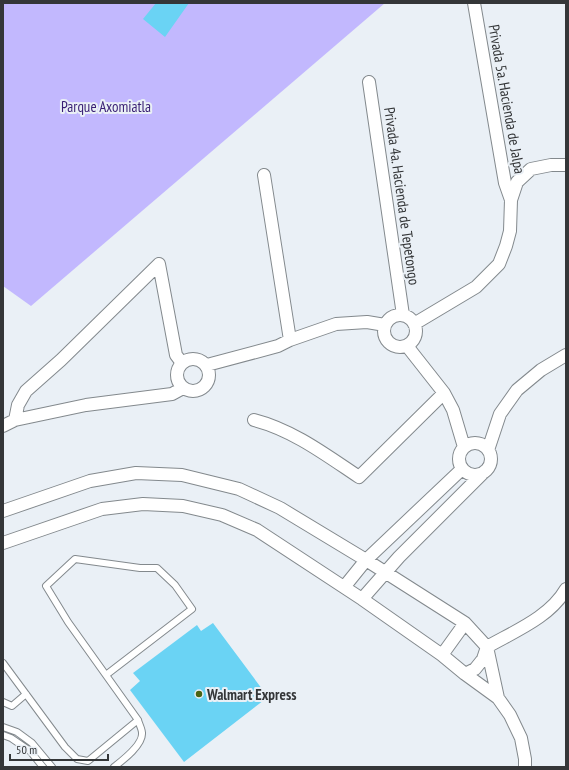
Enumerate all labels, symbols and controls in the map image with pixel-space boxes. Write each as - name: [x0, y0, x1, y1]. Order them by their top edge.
- street label: Privada 5a. Hacienda de Jalpa: [484, 23, 530, 175]
- park label: Parque Axomiatla: [61, 97, 151, 116]
- street label: Privada 4a. Hacienda de Tepetongo: [380, 106, 424, 286]
- place label: Walmart Express: [206, 685, 296, 704]
- marker: Walmart Express: [194, 689, 204, 699]
- scale bar: [10, 736, 108, 762]
- text: 50 m: [16, 742, 37, 757]

